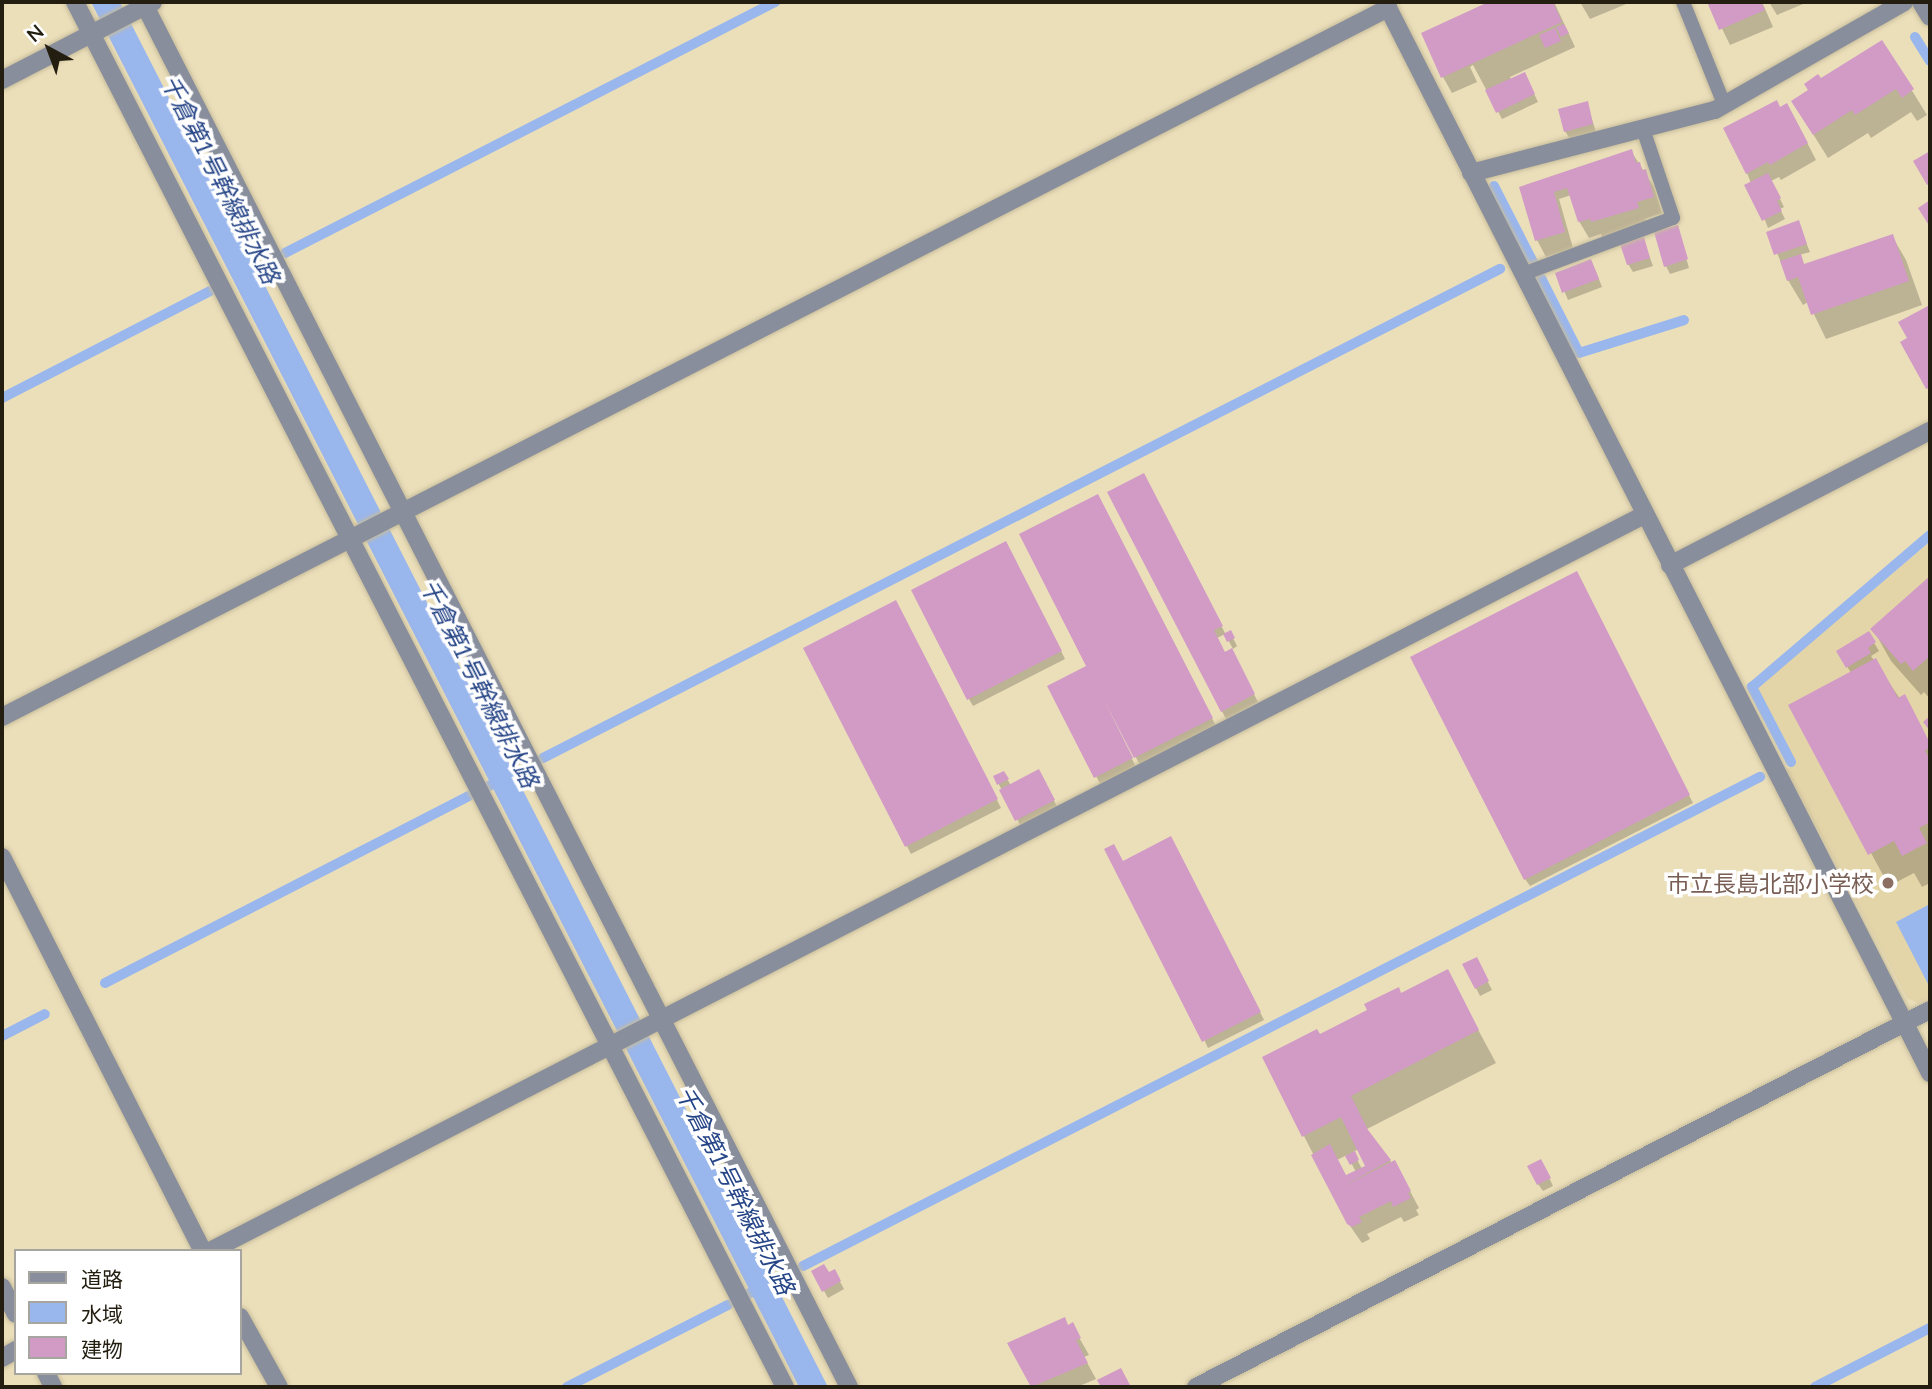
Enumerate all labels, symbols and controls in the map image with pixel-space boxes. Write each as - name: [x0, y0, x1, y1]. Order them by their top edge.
- north arrow: [14, 14, 84, 84]
- text: N: [22, 19, 48, 46]
- water label: 千倉第1号幹線排水路: [156, 70, 286, 288]
- water label: 千倉第1号幹線排水路: [415, 574, 545, 792]
- place label: 市立長島北部小学校: [1667, 869, 1874, 897]
- marker: 市立長島北部小学校: [1880, 875, 1896, 891]
- water label: 千倉第1号幹線排水路: [671, 1081, 801, 1299]
- legend: [14, 1249, 242, 1375]
- text: 道路: [81, 1266, 123, 1291]
- text: 水域: [81, 1301, 123, 1326]
- text: 建物: [81, 1336, 123, 1361]

